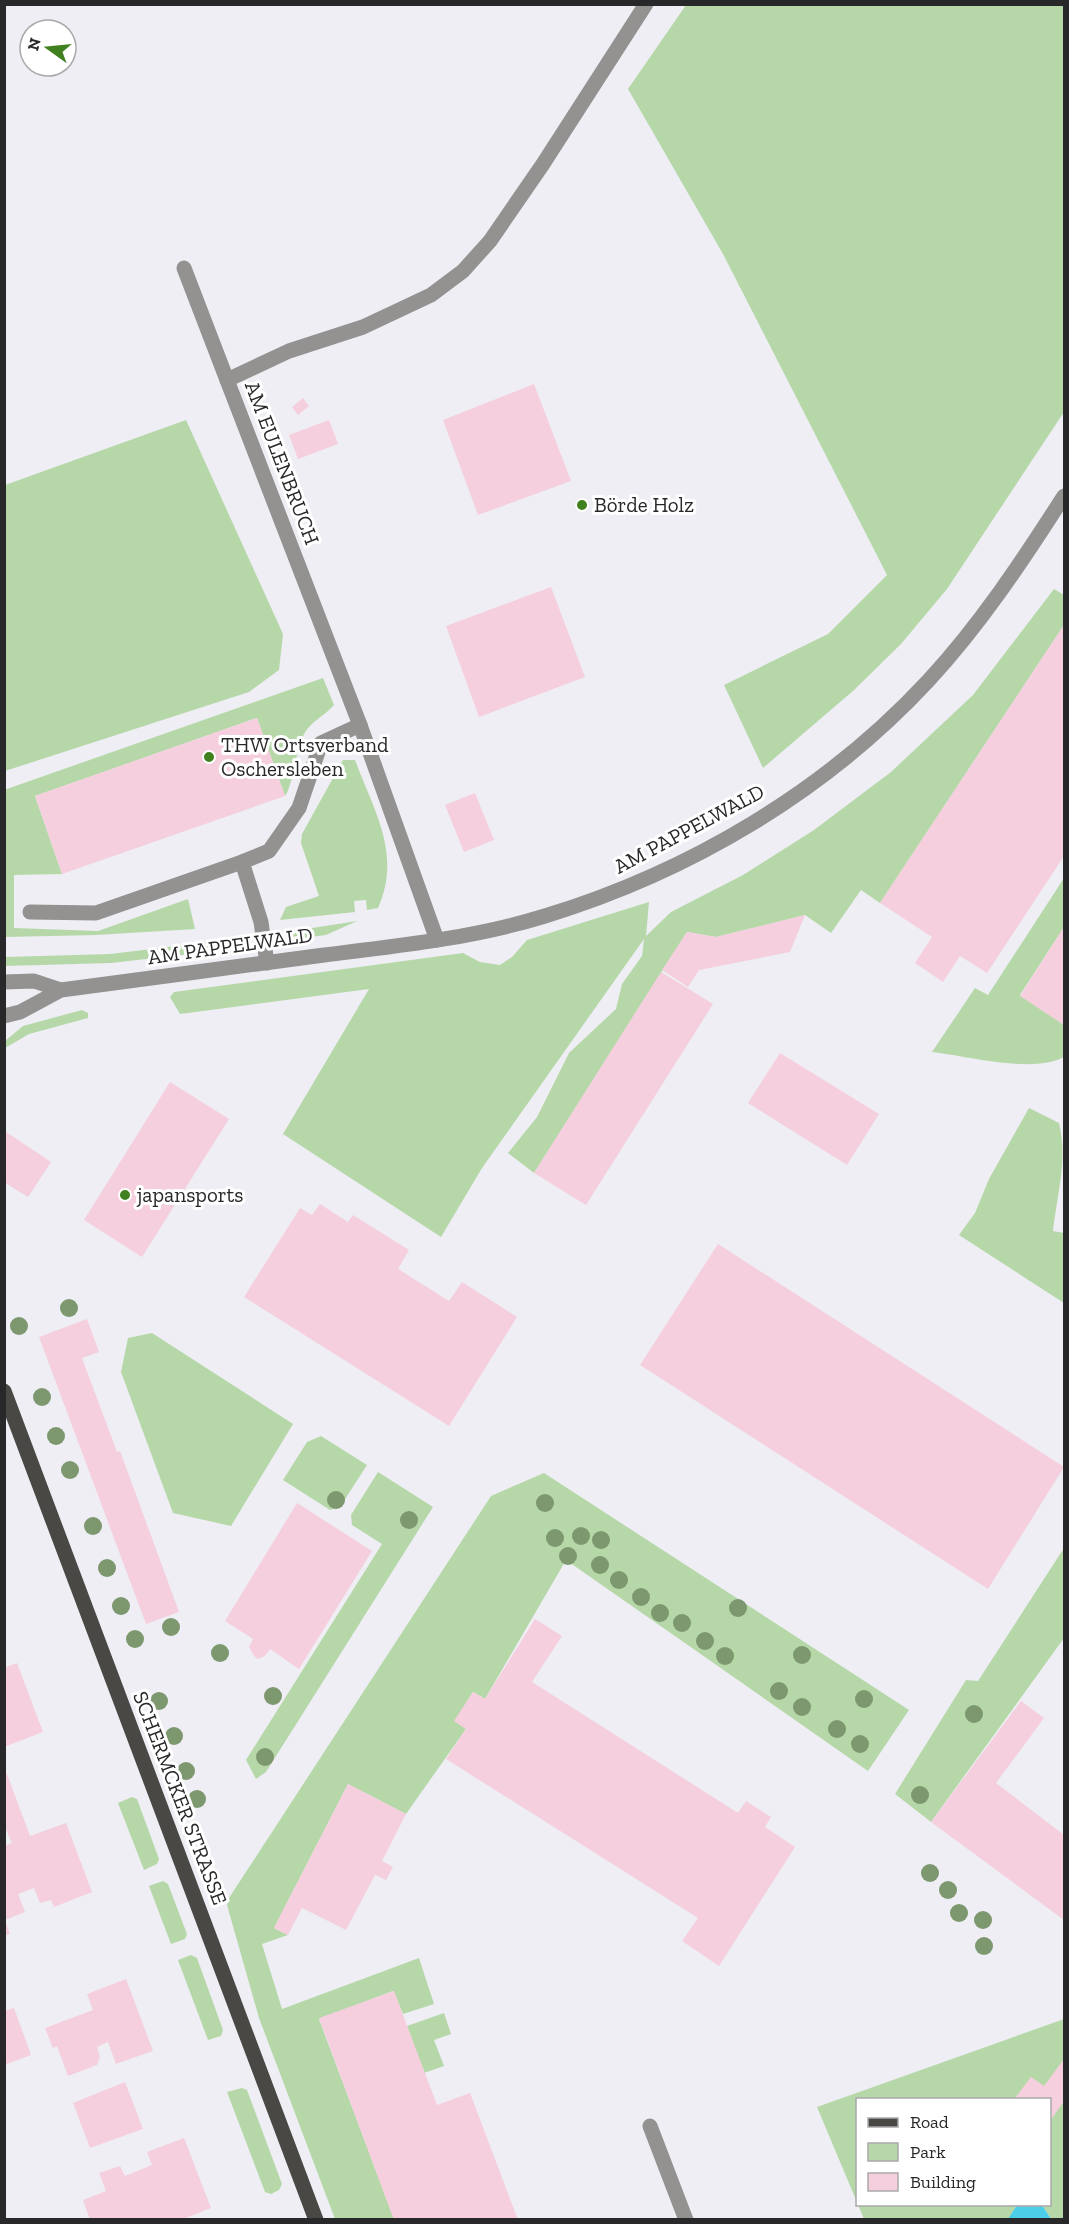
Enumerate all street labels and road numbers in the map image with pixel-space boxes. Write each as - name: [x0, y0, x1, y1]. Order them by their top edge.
- street label: AM EULENBRUCH: [240, 377, 325, 548]
- street label: AM PAPPELWALD: [609, 778, 768, 879]
- street label: AM PAPPELWALD: [146, 922, 314, 969]
- street label: SCHERMCKER STRASSE: [128, 1687, 233, 1908]

